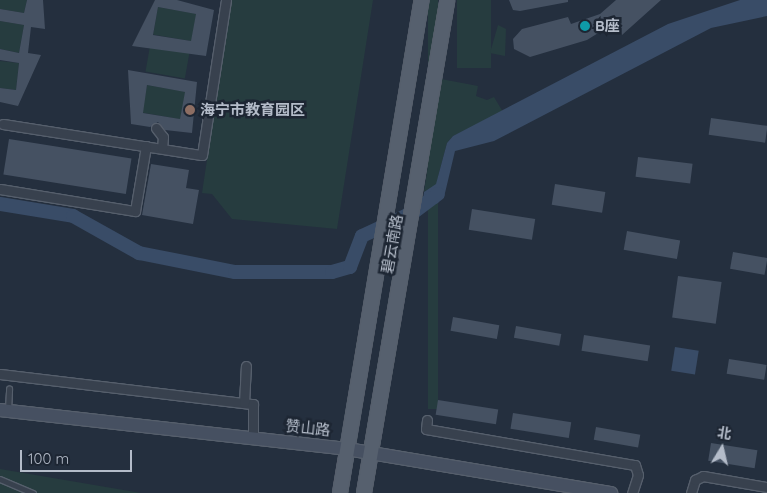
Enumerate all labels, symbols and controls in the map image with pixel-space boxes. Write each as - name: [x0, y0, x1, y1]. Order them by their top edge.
- place label: B座: [595, 17, 620, 35]
- marker: B座: [579, 20, 591, 32]
- place label: 海宁市教育园区: [200, 101, 305, 119]
- marker: 海宁市教育园区: [184, 104, 196, 116]
- street label: 碧云南路: [378, 213, 406, 275]
- street label: 赞山路: [285, 417, 331, 439]
- north arrow: [697, 423, 747, 473]
- text: 北: [716, 423, 733, 443]
- scale bar: [22, 440, 135, 472]
- text: 100 m: [28, 449, 69, 468]

